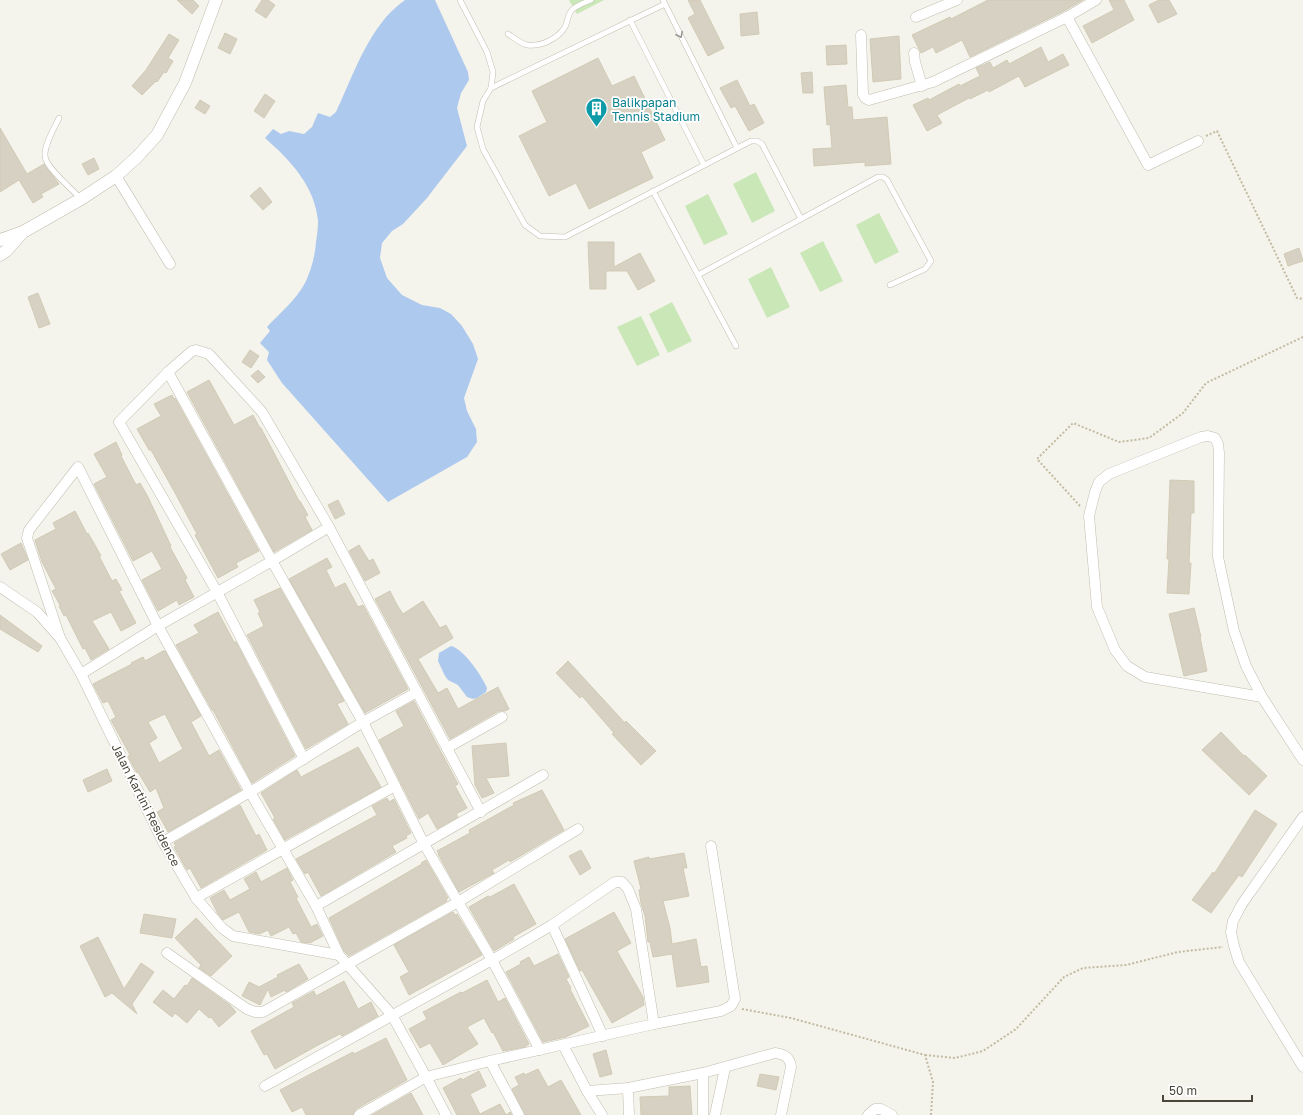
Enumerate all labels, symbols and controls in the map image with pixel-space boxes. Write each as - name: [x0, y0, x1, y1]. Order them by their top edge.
- one-way arrow: [675, 31, 683, 38]
- place label: Balikpapan Tennis Stadium: [612, 95, 700, 124]
- building icon: Balikpapan Tennis Stadium: [584, 96, 610, 129]
- street label: Jalan Kartini Residence: [109, 741, 184, 869]
- scale bar: [1163, 1077, 1252, 1103]
- text: 50 m: [1169, 1083, 1197, 1098]

